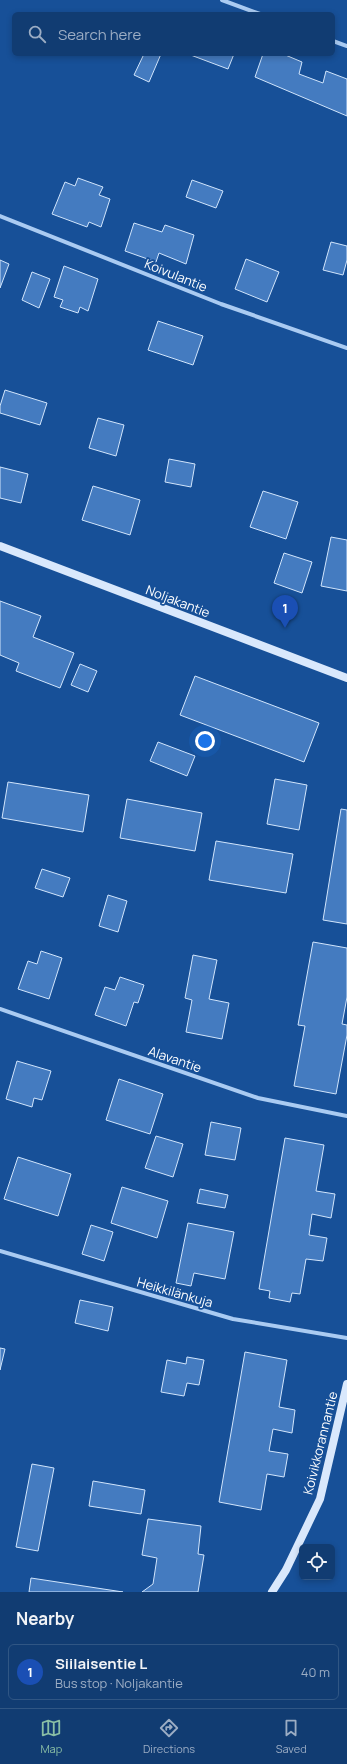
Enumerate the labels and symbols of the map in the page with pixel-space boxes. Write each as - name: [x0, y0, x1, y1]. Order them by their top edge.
- street label: Koivulantie: [142, 254, 210, 296]
- street label: Noljakantie: [143, 581, 213, 622]
- pin: 1: [272, 595, 298, 628]
- your location: [195, 731, 215, 751]
- street label: Alavantie: [146, 1041, 204, 1077]
- street label: Heikkilänkuja: [135, 1273, 215, 1311]
- street label: Koivikkorannantie: [298, 1389, 342, 1497]

